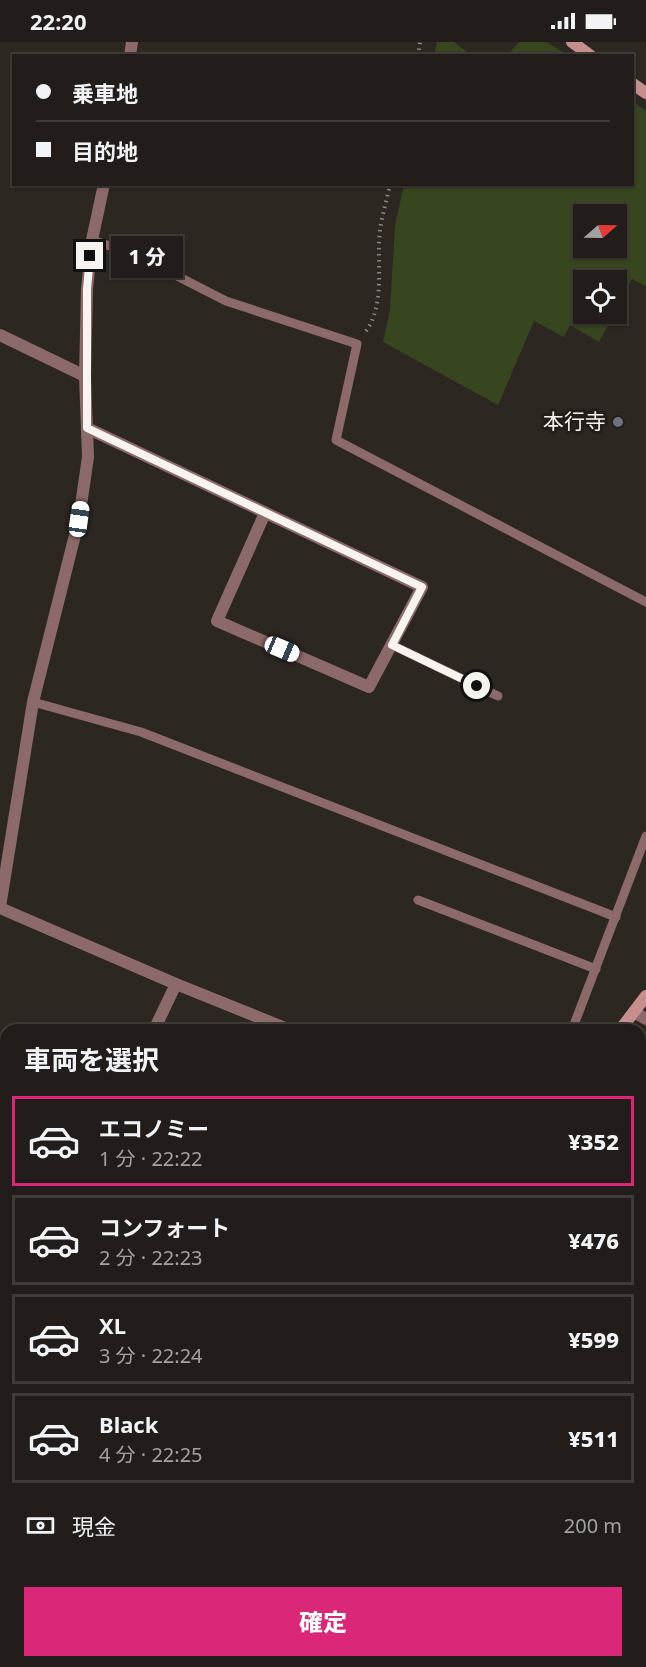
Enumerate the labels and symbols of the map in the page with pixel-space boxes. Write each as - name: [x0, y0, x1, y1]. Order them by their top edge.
- north arrow: [573, 204, 627, 258]
- callout: 1 分: [111, 235, 183, 277]
- route end: [76, 242, 103, 269]
- place label: 本行寺: [543, 407, 606, 435]
- marker: 本行寺: [611, 415, 625, 429]
- car: [68, 500, 90, 538]
- car: [262, 634, 302, 664]
- route start: [463, 672, 490, 699]

